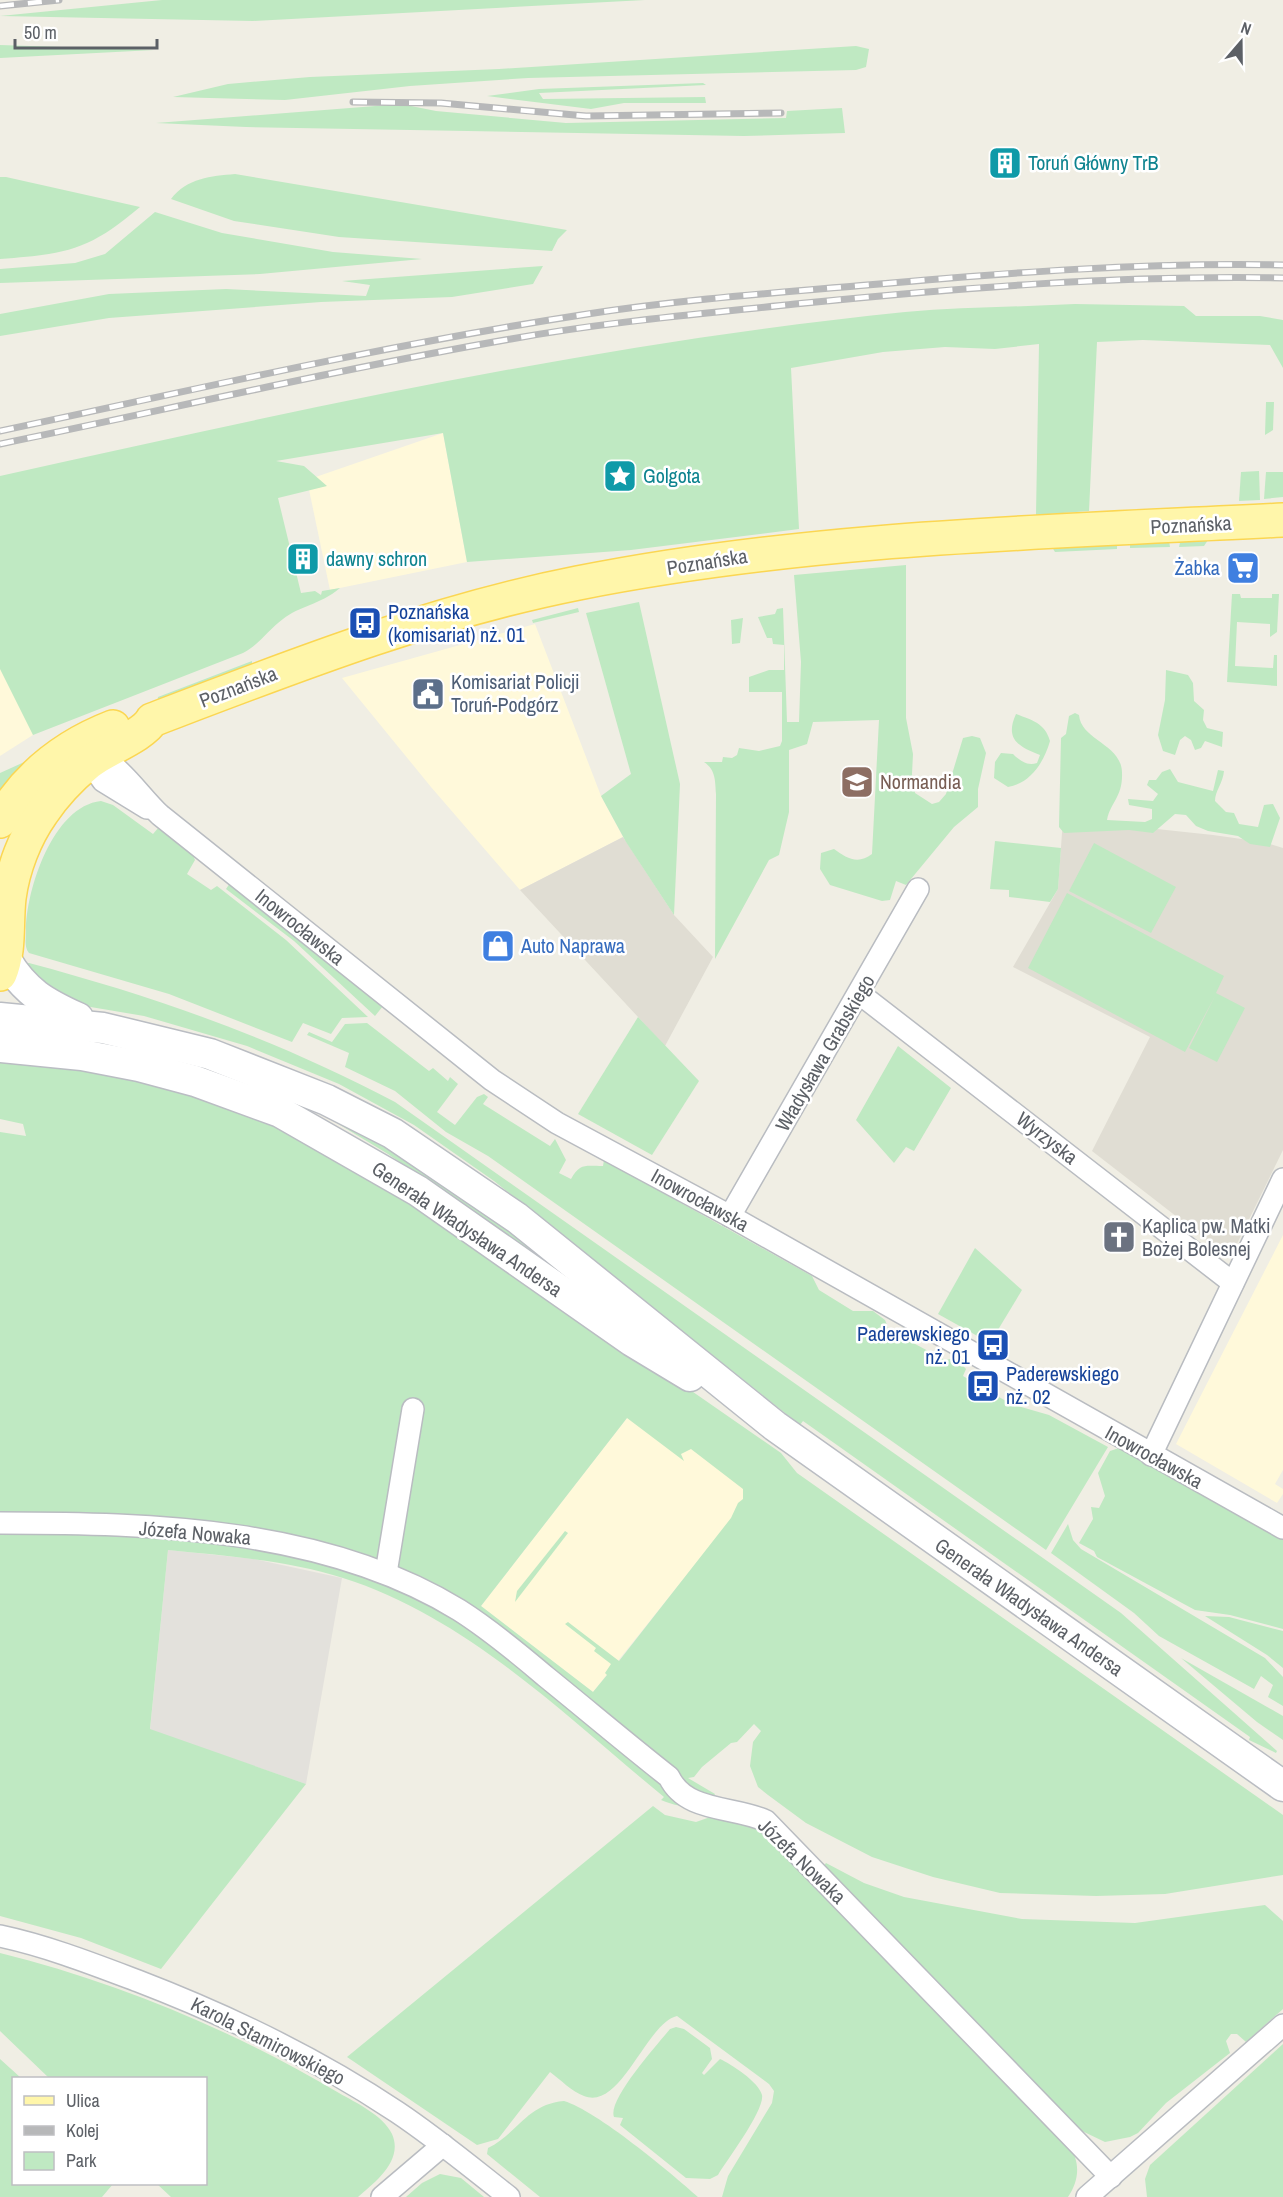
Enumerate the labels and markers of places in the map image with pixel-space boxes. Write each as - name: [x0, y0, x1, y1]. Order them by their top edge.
- building icon: Toruń Główny TrB: [987, 145, 1023, 181]
- place label: Toruń Główny TrB: [1028, 149, 1158, 176]
- place icon: Golgota: [602, 458, 638, 494]
- place label: Golgota: [643, 462, 700, 489]
- building icon: dawny schron: [285, 541, 321, 577]
- place label: dawny schron: [326, 545, 427, 572]
- supermarket icon: Żabka: [1225, 550, 1261, 586]
- place label: Żabka: [1174, 554, 1220, 581]
- place label: Poznańska (komisariat) nż. 01: [388, 598, 525, 648]
- bus stop icon: Poznańska (komisariat) nż. 01: [347, 605, 383, 641]
- place label: Komisariat Policji Toruń-Podgórz: [451, 668, 580, 718]
- public building icon: Komisariat Policji Toruń-Podgórz: [410, 676, 446, 712]
- school or university icon: Normandia: [839, 764, 875, 800]
- place label: Normandia: [880, 768, 961, 795]
- shop icon: Auto Naprawa: [480, 928, 516, 964]
- place label: Auto Naprawa: [520, 932, 625, 959]
- place label: Kaplica pw. Matki Bożej Bolesnej: [1142, 1212, 1271, 1262]
- church icon: Kaplica pw. Matki Bożej Bolesnej: [1101, 1219, 1137, 1255]
- place label: Paderewskiego nż. 01: [857, 1320, 970, 1370]
- bus stop icon: Paderewskiego nż. 01: [975, 1327, 1011, 1363]
- place label: Paderewskiego nż. 02: [1006, 1360, 1119, 1410]
- bus stop icon: Paderewskiego nż. 02: [965, 1368, 1001, 1404]

